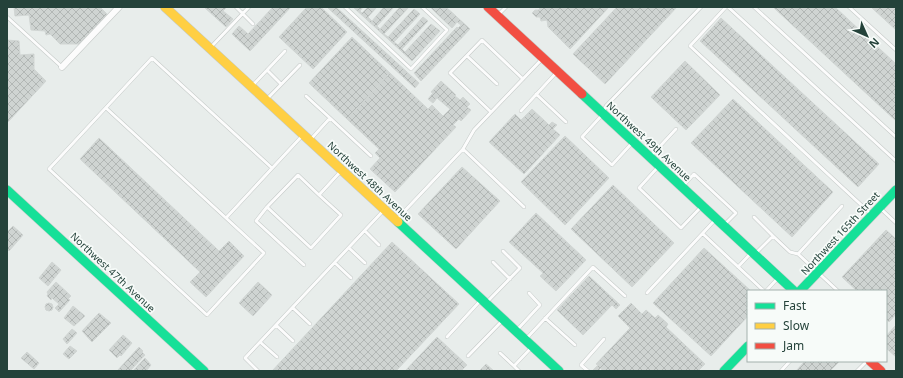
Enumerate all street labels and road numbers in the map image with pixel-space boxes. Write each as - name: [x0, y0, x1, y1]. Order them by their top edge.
- street label: Northwest 49th Avenue: [604, 98, 695, 184]
- street label: Northwest 48th Avenue: [325, 138, 416, 224]
- street label: Northwest 165th Street: [798, 188, 883, 278]
- street label: Northwest 47th Avenue: [68, 229, 159, 315]

